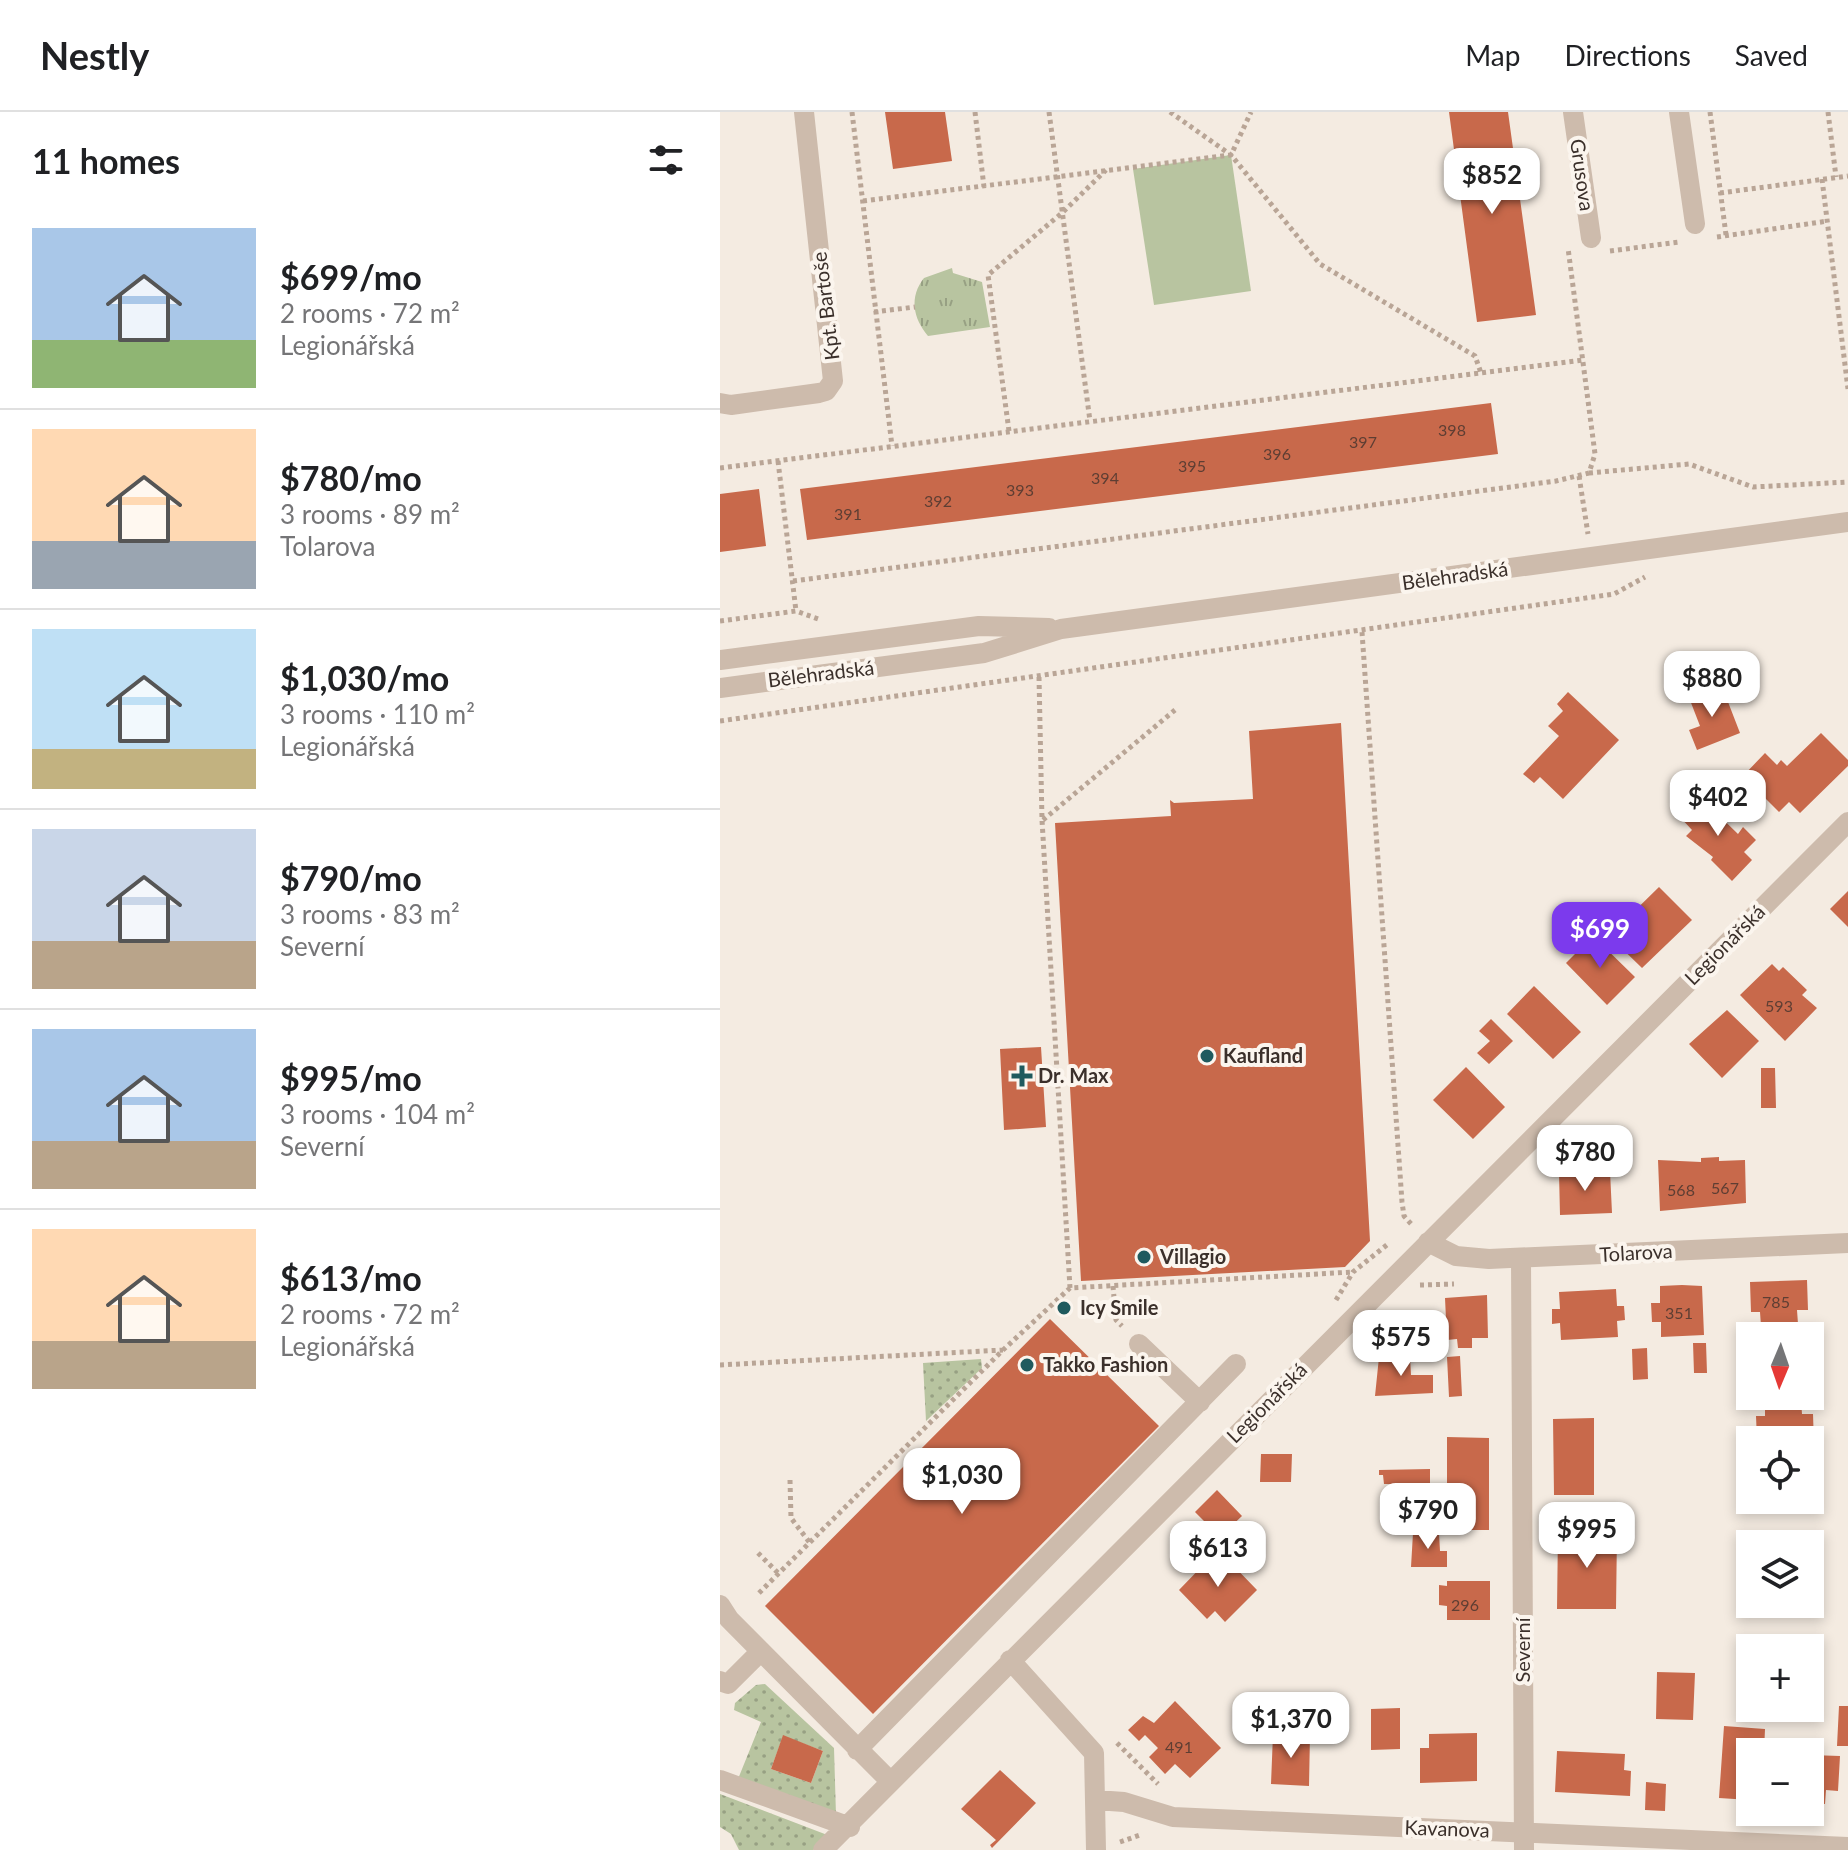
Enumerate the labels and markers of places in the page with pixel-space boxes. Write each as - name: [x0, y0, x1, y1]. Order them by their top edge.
- pin: $852: [1445, 148, 1539, 216]
- pin: $880: [1665, 651, 1759, 719]
- pin: $402: [1671, 770, 1765, 838]
- pin: $699: [1553, 902, 1647, 970]
- place label: Kaufland: [1223, 1043, 1303, 1067]
- marker: Kaufland: [1198, 1047, 1216, 1065]
- place label: Dr. Max: [1038, 1063, 1109, 1087]
- marker: Dr. Max: [1013, 1067, 1031, 1085]
- pin: $780: [1538, 1125, 1632, 1193]
- place label: Villagio: [1159, 1244, 1226, 1268]
- marker: Villagio: [1135, 1248, 1153, 1266]
- place label: Icy Smile: [1080, 1295, 1159, 1319]
- marker: Icy Smile: [1055, 1299, 1073, 1317]
- pin: $575: [1354, 1310, 1448, 1378]
- place label: Takko Fashion: [1043, 1352, 1168, 1376]
- marker: Takko Fashion: [1018, 1356, 1036, 1374]
- pin: $1,030: [897, 1448, 1027, 1516]
- pin: $790: [1381, 1483, 1475, 1551]
- pin: $995: [1540, 1502, 1634, 1570]
- pin: $613: [1171, 1521, 1265, 1589]
- pin: $1,370: [1226, 1692, 1356, 1760]

